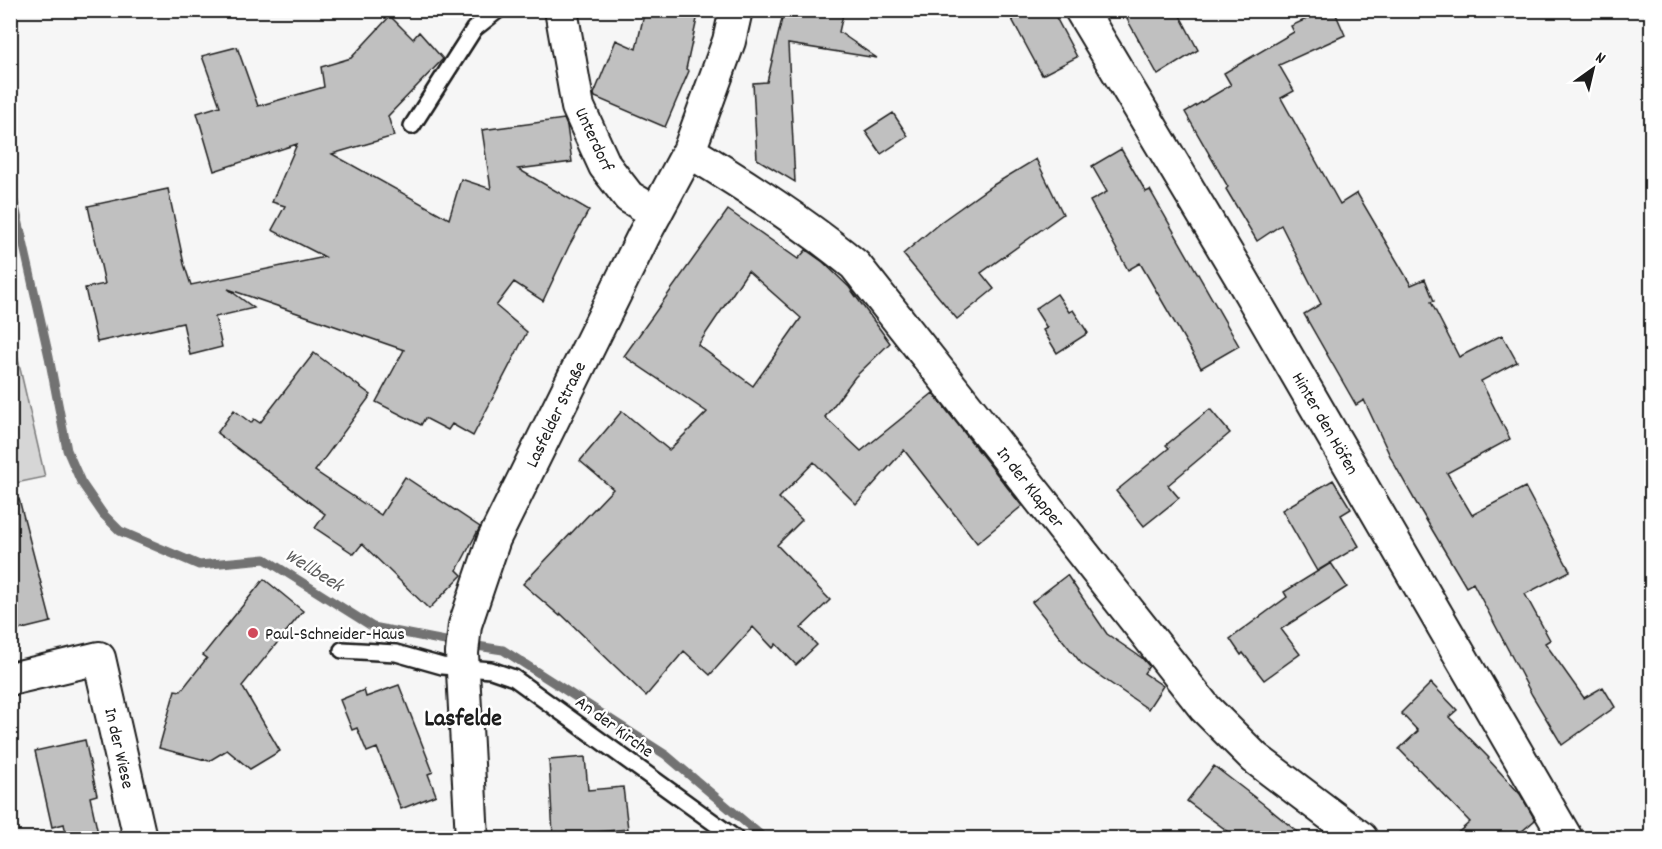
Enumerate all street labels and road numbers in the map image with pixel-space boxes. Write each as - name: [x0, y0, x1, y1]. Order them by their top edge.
- street label: Unterdorf: [567, 104, 619, 177]
- street label: Lasfelder Straße: [521, 358, 594, 472]
- street label: Hinter den Höfen: [1284, 368, 1363, 480]
- street label: In der Klapper: [989, 442, 1069, 535]
- street label: An der Kirche: [569, 691, 658, 765]
- street label: In der Wiese: [96, 706, 139, 792]

